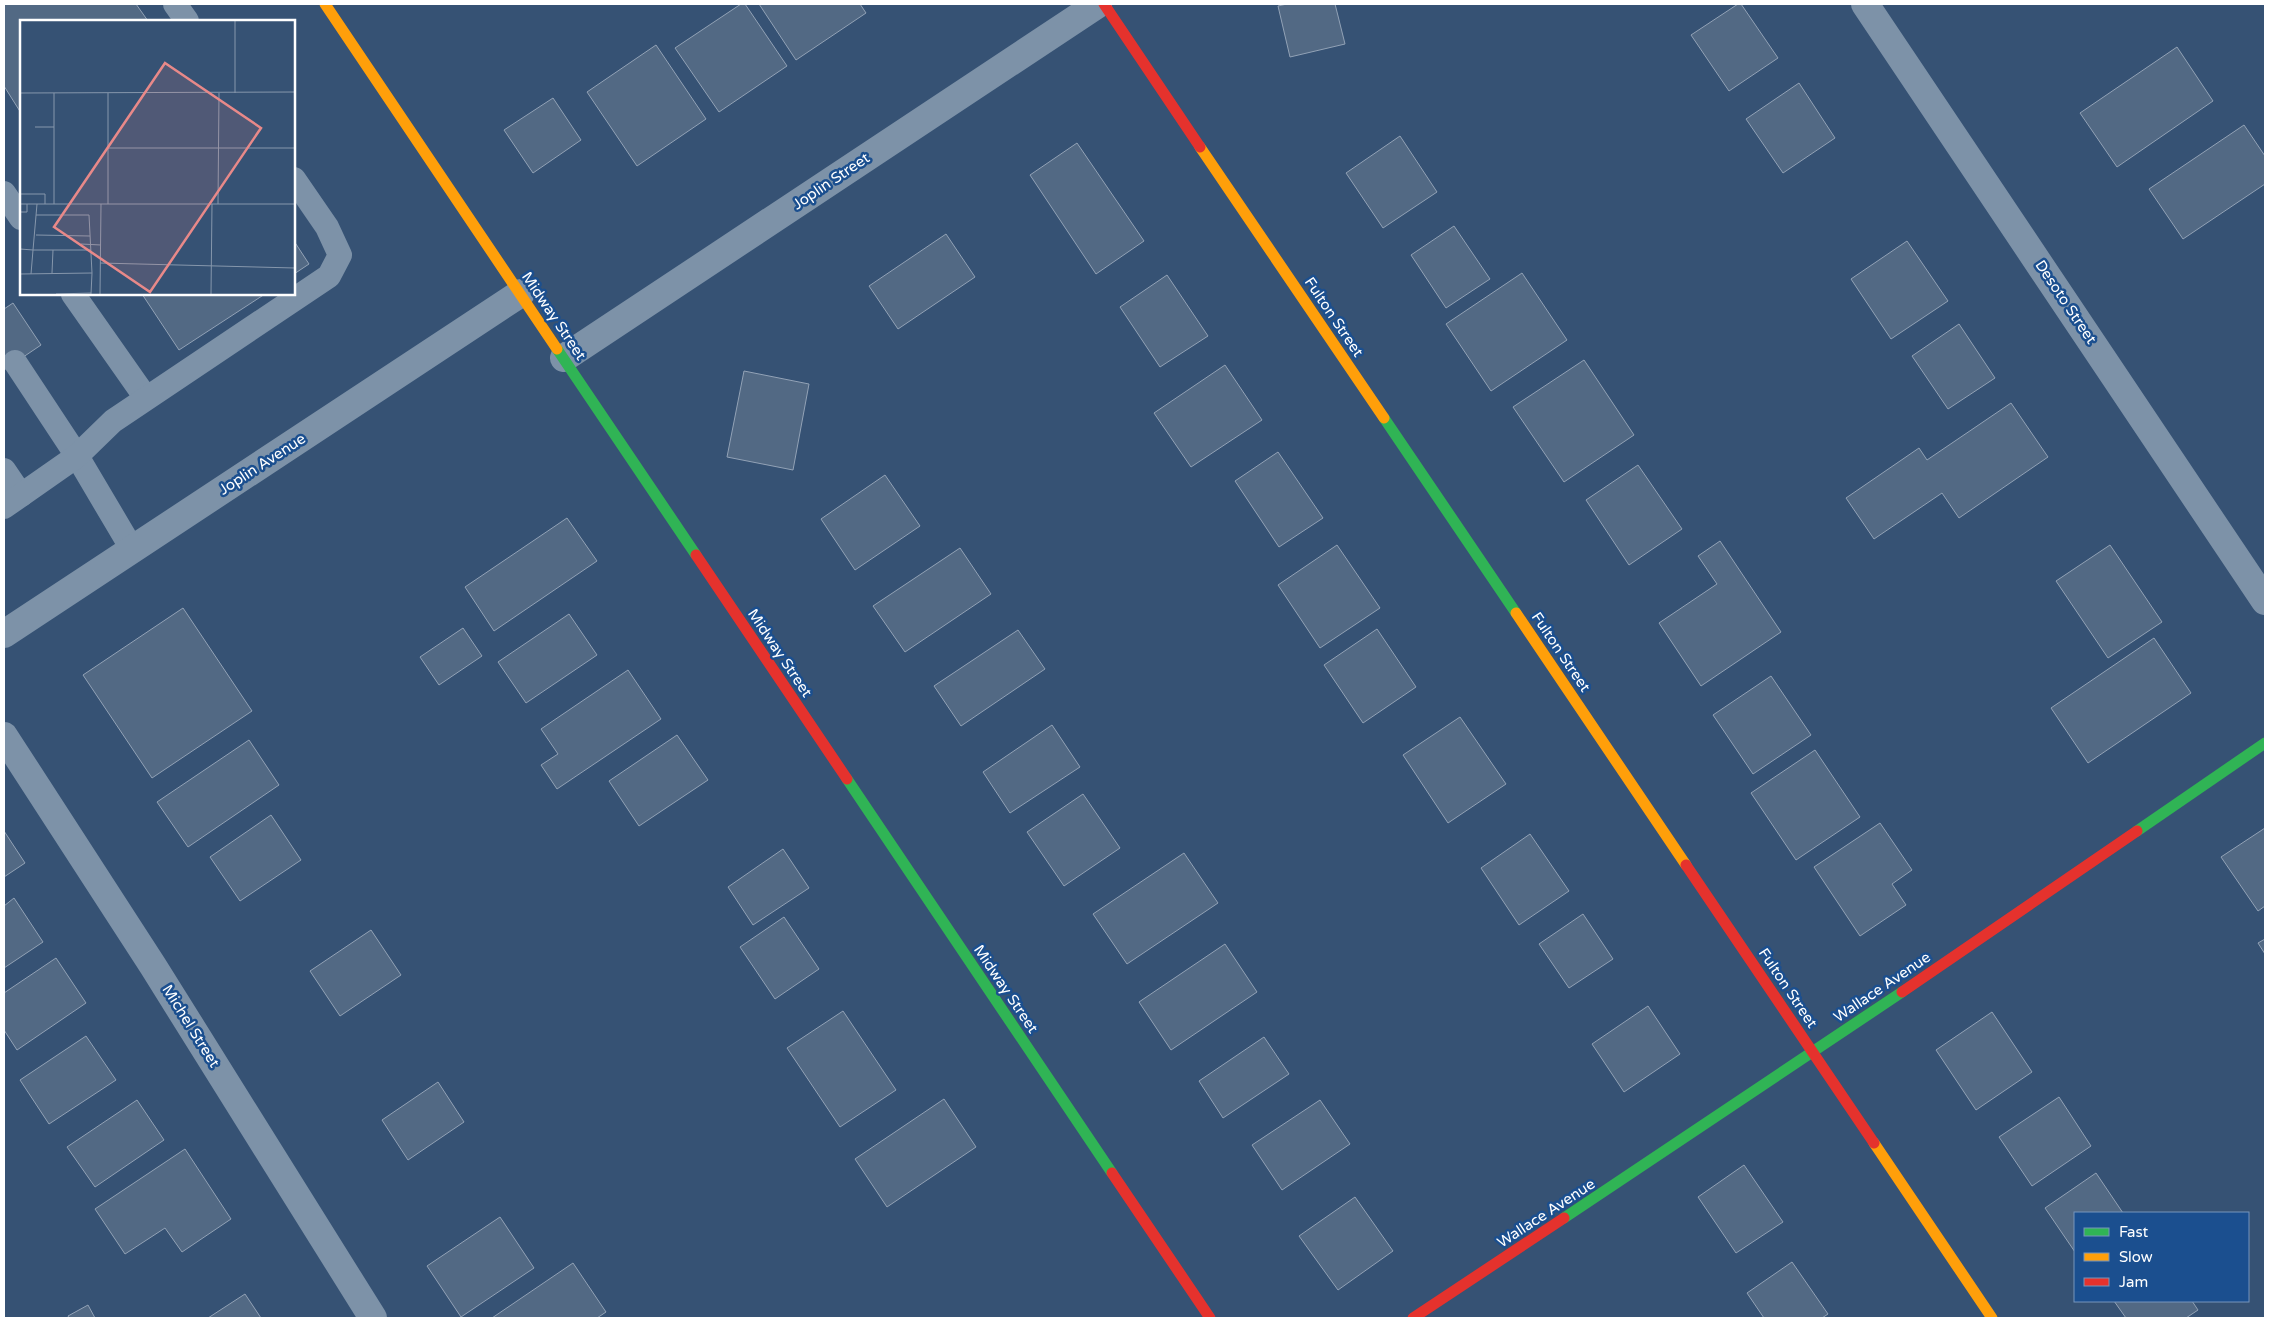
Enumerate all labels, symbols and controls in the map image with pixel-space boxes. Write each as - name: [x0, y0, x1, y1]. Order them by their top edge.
- inset map: [20, 20, 295, 295]
- street label: Joplin Street: [789, 149, 873, 213]
- street label: Desoto Street: [2031, 257, 2101, 348]
- street label: Midway Street: [518, 268, 590, 364]
- street label: Fulton Street: [1301, 274, 1367, 360]
- street label: Joplin Avenue: [215, 429, 309, 499]
- street label: Midway Street: [744, 605, 816, 701]
- street label: Fulton Street: [1528, 609, 1594, 695]
- street label: Midway Street: [970, 941, 1042, 1037]
- street label: Fulton Street: [1755, 945, 1821, 1031]
- street label: Wallace Avenue: [1830, 948, 1934, 1026]
- street label: Michel Street: [158, 981, 224, 1071]
- street label: Wallace Avenue: [1494, 1175, 1598, 1251]
- legend: [2074, 1212, 2249, 1302]
- text: Fast: [2119, 1223, 2149, 1241]
- text: Slow: [2119, 1248, 2153, 1266]
- text: Jam: [2119, 1273, 2148, 1291]

